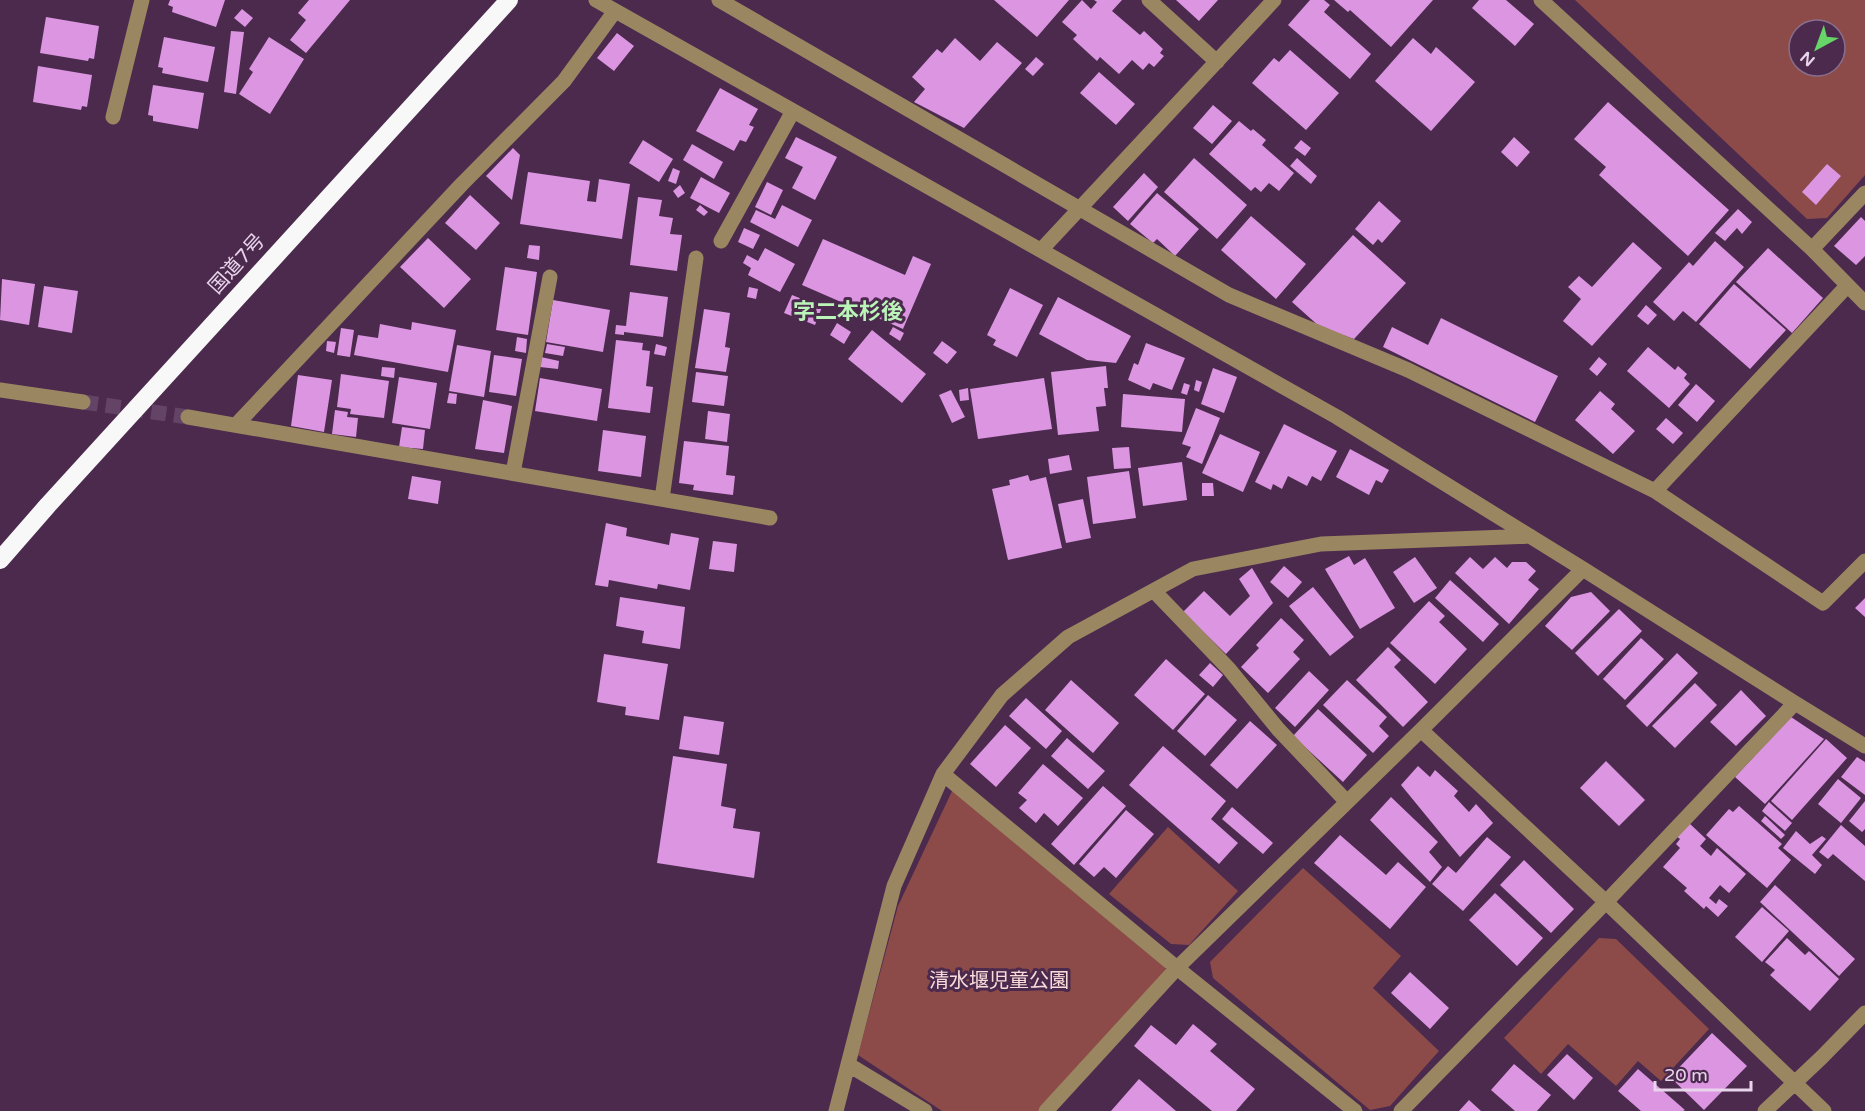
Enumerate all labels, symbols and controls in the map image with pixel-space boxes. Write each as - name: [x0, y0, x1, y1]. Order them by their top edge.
- north arrow: [1787, 18, 1847, 78]
- text: N: [1796, 47, 1819, 70]
- street label: 国道7号: [204, 229, 270, 299]
- district label: 字二本杉後: [793, 299, 903, 325]
- park label: 清水堰児童公園: [929, 969, 1069, 993]
- scale bar: [1655, 1054, 1751, 1092]
- text: 20 m: [1664, 1064, 1708, 1086]

